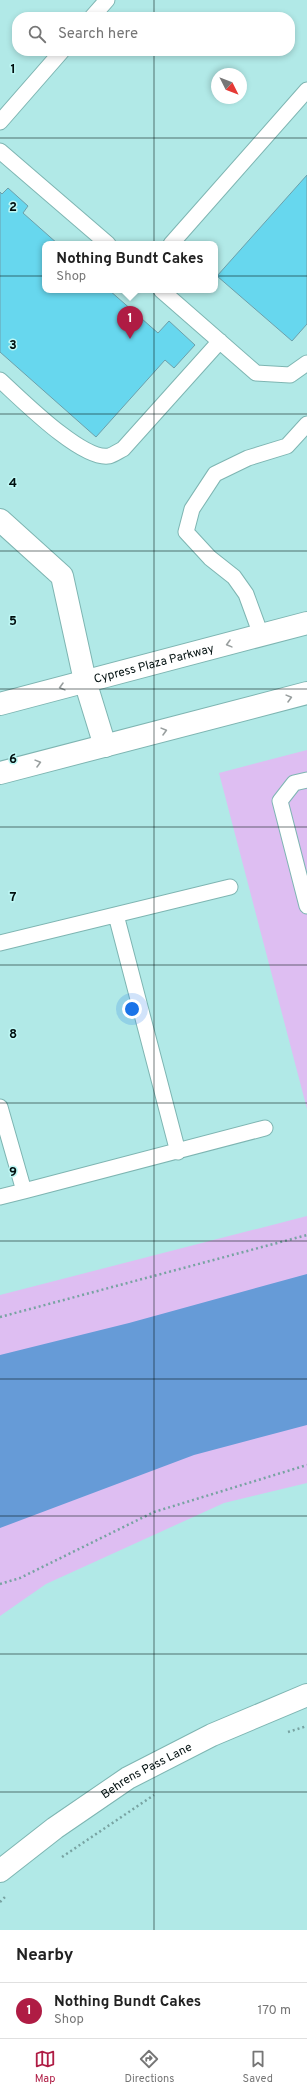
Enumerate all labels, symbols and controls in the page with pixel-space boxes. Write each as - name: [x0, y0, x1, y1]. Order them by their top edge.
- search box: [12, 12, 295, 56]
- icon: search: [26, 23, 48, 45]
- text: Search here: [58, 25, 138, 44]
- text: 1: [10, 62, 16, 78]
- north arrow: [211, 68, 247, 104]
- text: 2: [9, 200, 17, 216]
- popup: [42, 241, 218, 293]
- text: Nothing Bundt Cakes: [56, 250, 204, 269]
- text: Shop: [56, 269, 86, 285]
- pin: 1: [117, 306, 143, 339]
- text: 3: [9, 338, 17, 354]
- text: 4: [9, 476, 17, 492]
- text: 5: [9, 614, 17, 630]
- one-way arrow: [225, 639, 232, 648]
- street label: Cypress Plaza Parkway: [92, 641, 216, 688]
- one-way arrow: [59, 683, 65, 691]
- one-way arrow: [286, 694, 293, 703]
- one-way arrow: [160, 727, 167, 735]
- text: 6: [9, 752, 17, 768]
- one-way arrow: [35, 760, 41, 768]
- text: 7: [10, 890, 17, 906]
- your location: [122, 999, 142, 1019]
- text: 8: [9, 1027, 17, 1043]
- text: 9: [9, 1165, 17, 1181]
- street label: Behrens Pass Lane: [98, 1740, 195, 1803]
- text: Nearby: [16, 1945, 73, 1967]
- text: Nothing Bundt Cakes: [54, 1993, 201, 2012]
- text: 1: [26, 2003, 32, 2019]
- text: 170 m: [257, 2003, 291, 2019]
- text: Shop: [54, 2012, 84, 2028]
- tab: Map: [34, 2048, 56, 2086]
- tab: Directions: [124, 2048, 174, 2086]
- tab: Saved: [243, 2048, 273, 2086]

